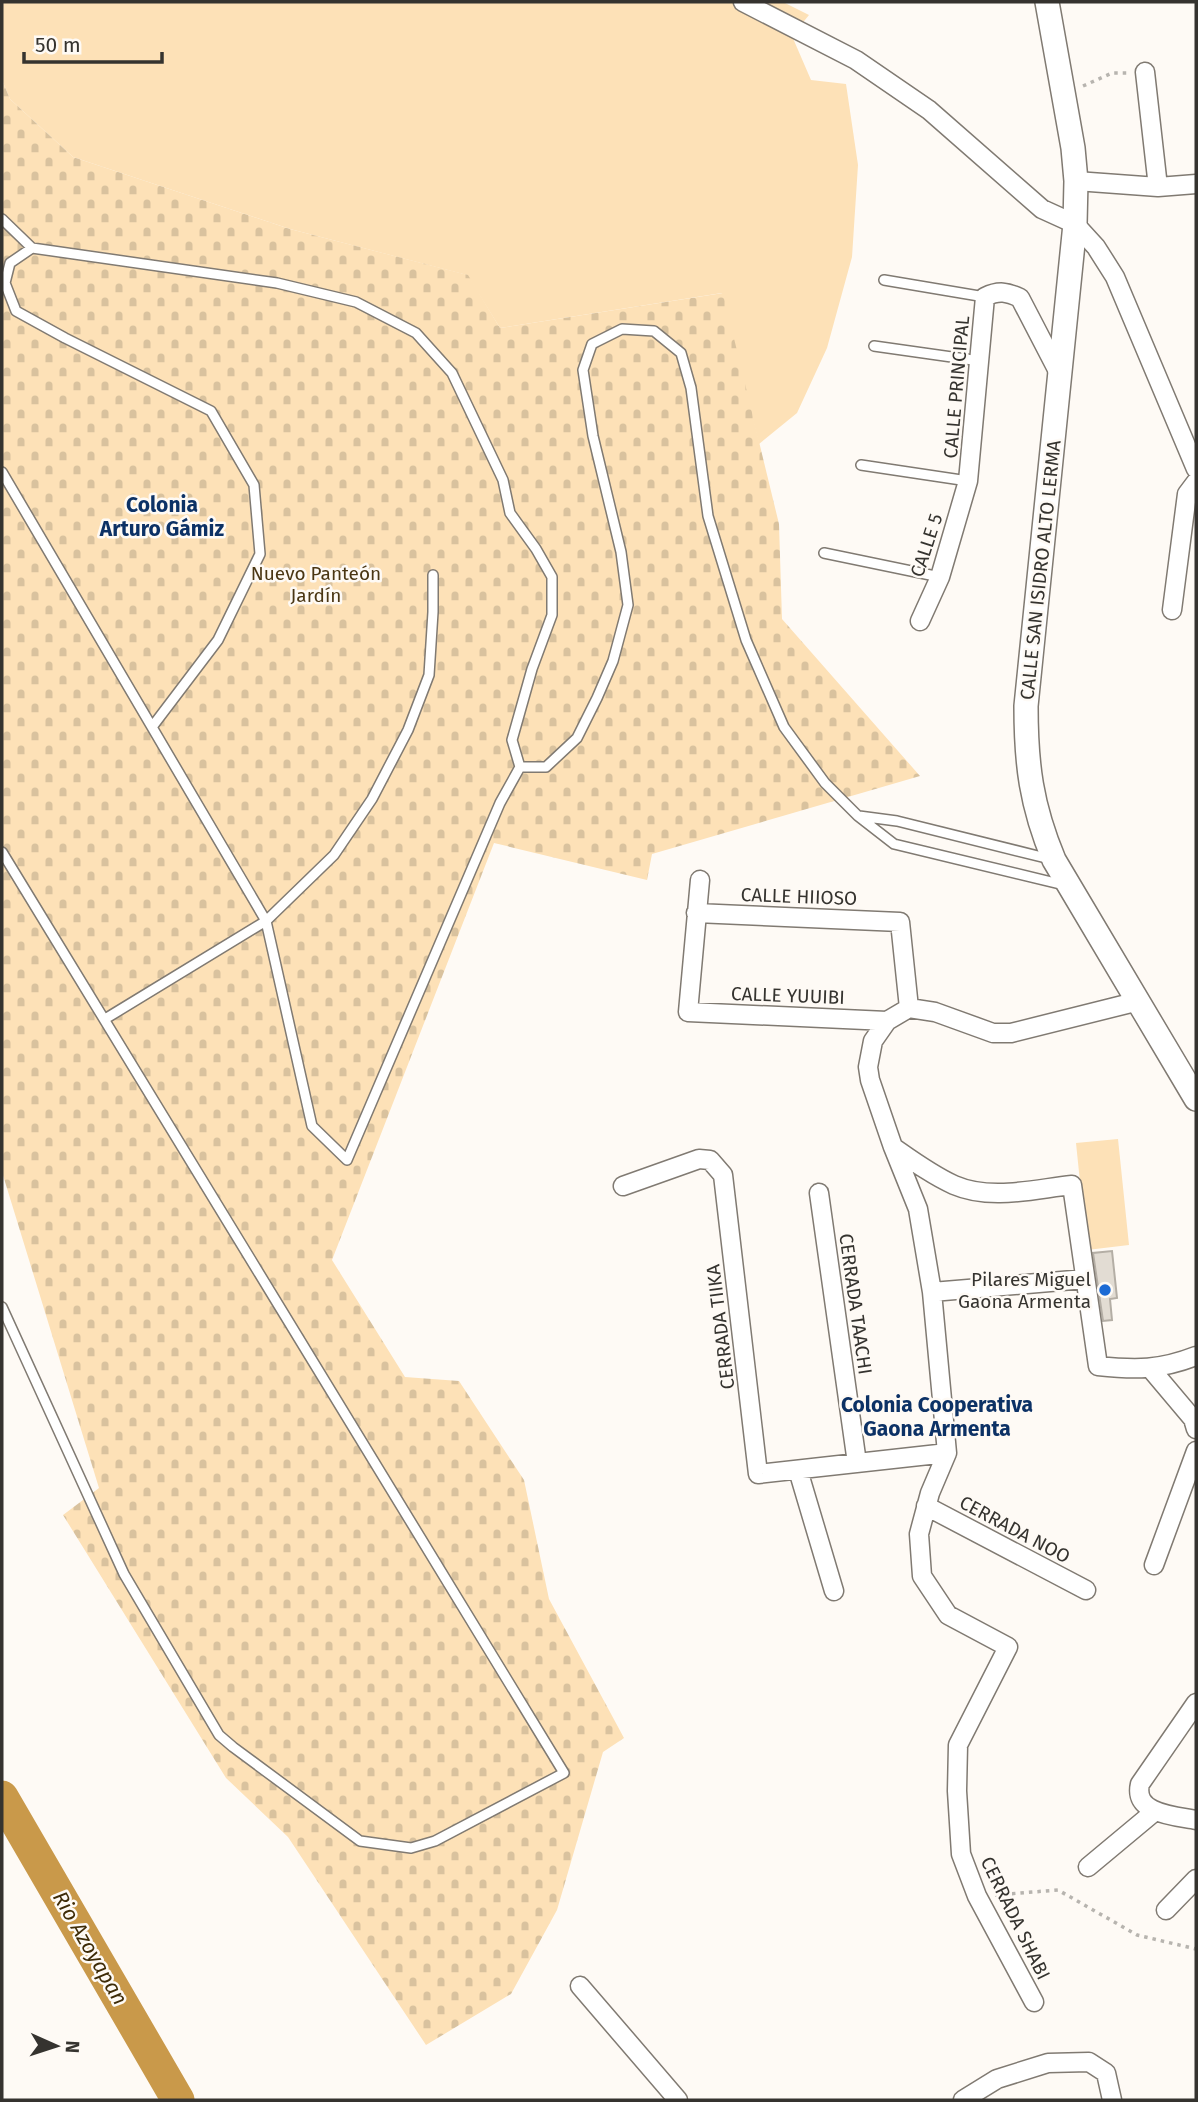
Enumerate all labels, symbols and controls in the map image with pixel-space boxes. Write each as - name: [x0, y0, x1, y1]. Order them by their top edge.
- scale bar: [24, 21, 163, 65]
- text: 50 m: [35, 32, 81, 58]
- street label: CALLE PRINCIPAL: [939, 314, 974, 459]
- street label: CALLE SAN ISIDRO ALTO LERMA: [1015, 439, 1066, 701]
- district label: Colonia Arturo Gámiz: [99, 492, 225, 542]
- street label: CALLE 5: [905, 511, 947, 580]
- park label: Nuevo Panteón Jardín: [251, 562, 381, 607]
- street label: CALLE HIIOSO: [740, 883, 858, 910]
- street label: CALLE YUUIBI: [731, 982, 845, 1009]
- street label: CERRADA TAACHI: [834, 1232, 877, 1376]
- street label: CERRADA TIIKA: [701, 1263, 740, 1391]
- place label: Pilares Miguel Gaona Armenta: [958, 1268, 1091, 1313]
- marker: Pilares Miguel Gaona Armenta: [1097, 1282, 1113, 1298]
- district label: Colonia Cooperativa Gaona Armenta: [841, 1392, 1033, 1442]
- street label: CERRADA NOO: [956, 1491, 1074, 1568]
- street label: CERRADA SHABI: [976, 1853, 1055, 1983]
- water label: Rio Azoyapan: [47, 1886, 133, 2010]
- north arrow: [21, 2011, 91, 2081]
- text: N: [61, 2040, 84, 2054]

